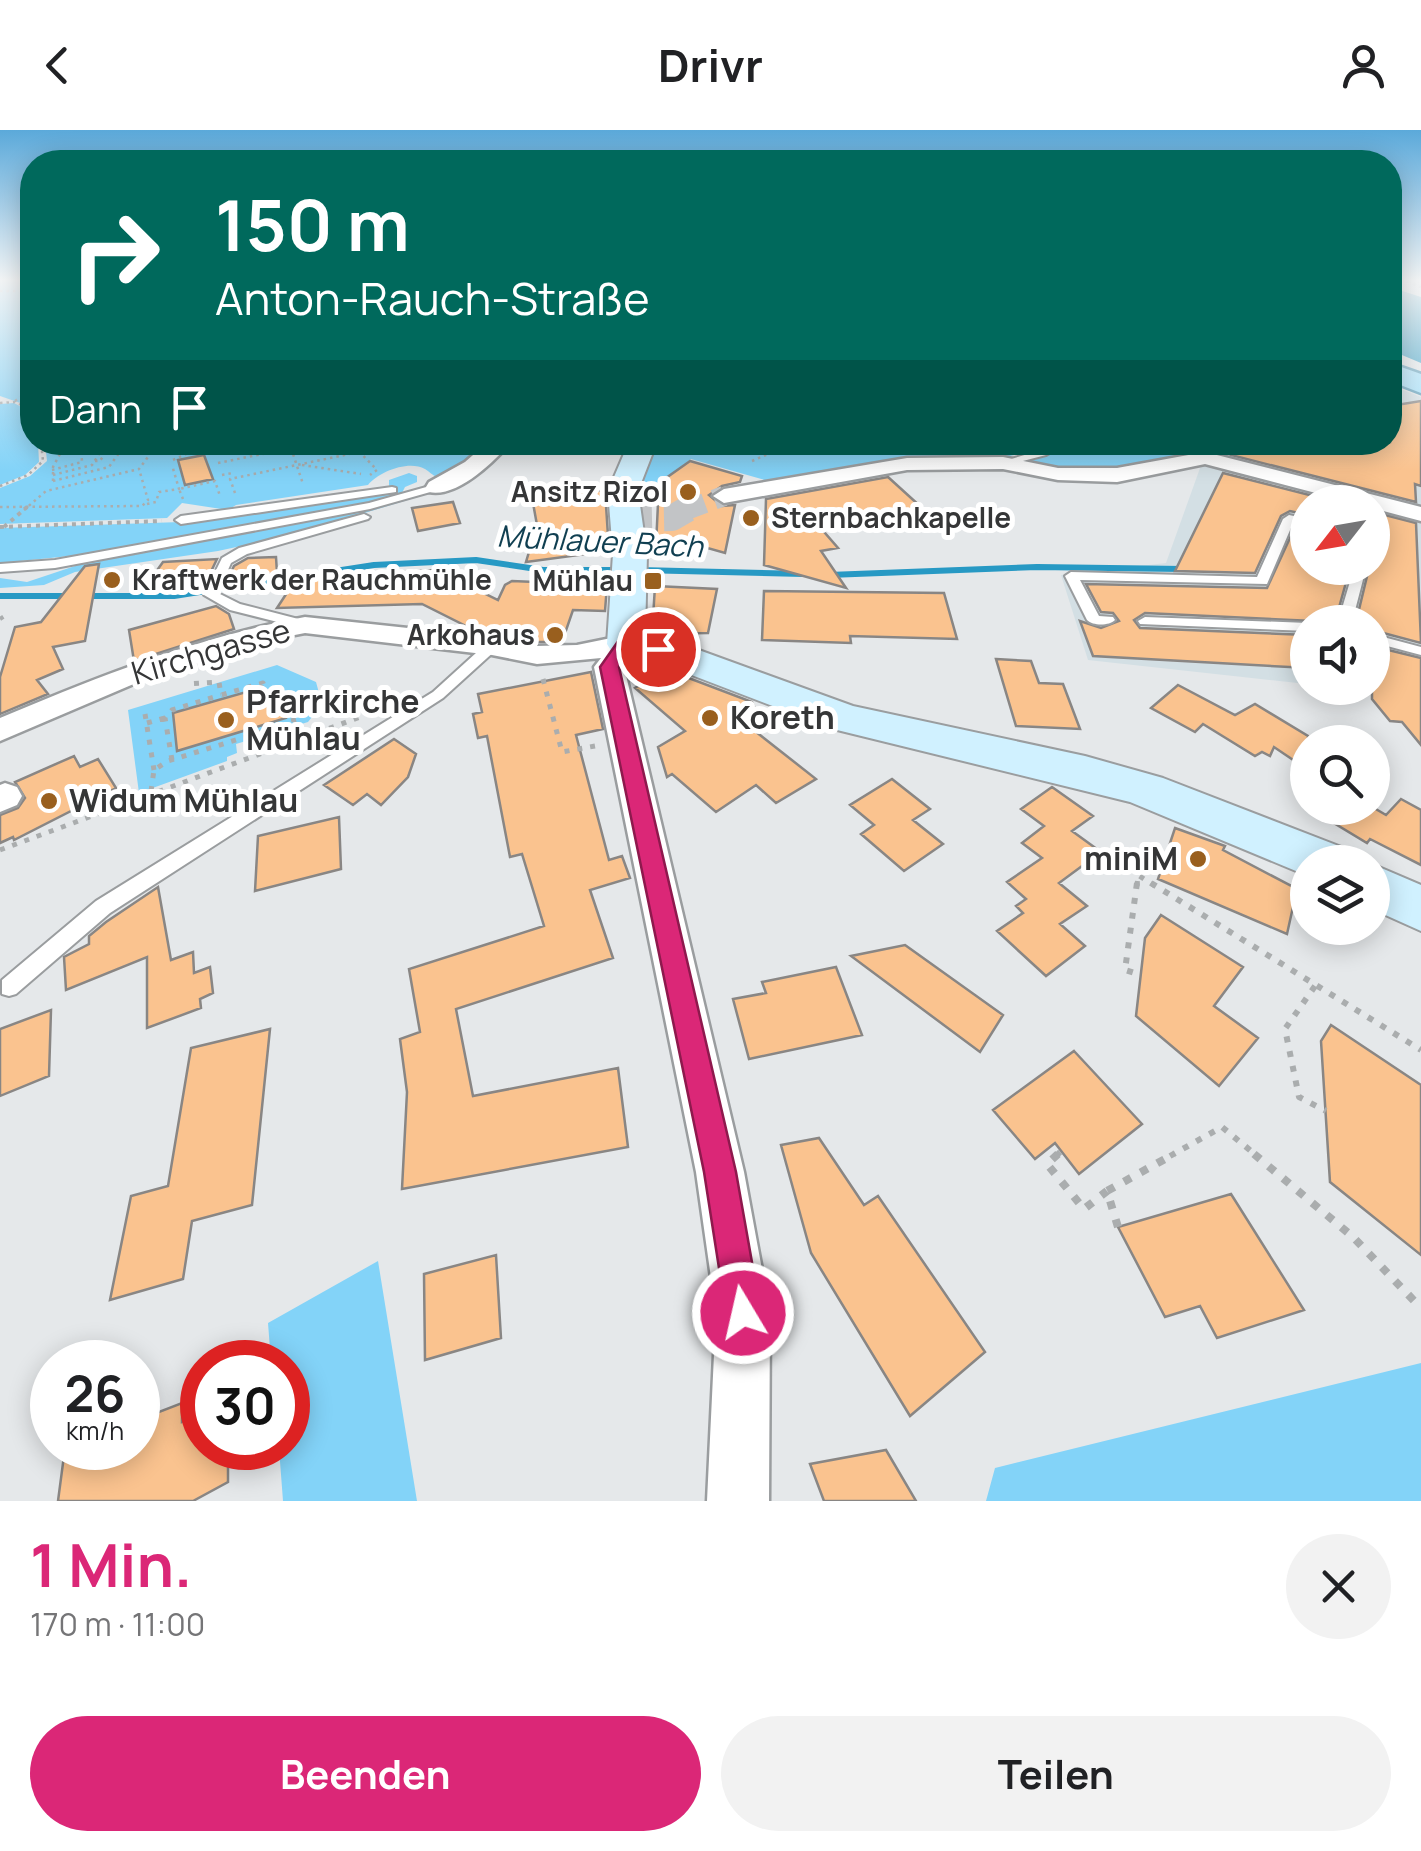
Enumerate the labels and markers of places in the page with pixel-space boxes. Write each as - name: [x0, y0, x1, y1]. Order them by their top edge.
- place label: Ansitz Rizol: [511, 472, 668, 510]
- marker: Ansitz Rizol: [677, 481, 699, 503]
- place label: Sternbachkapelle: [771, 498, 1011, 536]
- marker: Sternbachkapelle: [740, 507, 762, 529]
- place label: Kraftwerk der Rauchmühle: [132, 560, 492, 598]
- place label: Mühlau: [533, 561, 633, 599]
- marker: Kraftwerk der Rauchmühle: [101, 569, 123, 591]
- marker: Mühlau: [642, 570, 664, 592]
- pin: [616, 607, 701, 692]
- place label: Arkohaus: [407, 615, 535, 653]
- marker: Arkohaus: [544, 624, 566, 646]
- place label: Pfarrkirche Mühlau: [246, 679, 420, 760]
- place label: Koreth: [730, 695, 835, 739]
- marker: Koreth: [699, 707, 721, 729]
- marker: Pfarrkirche Mühlau: [215, 709, 237, 731]
- place label: Widum Mühlau: [69, 778, 298, 822]
- marker: Widum Mühlau: [38, 790, 60, 812]
- place label: miniM: [1084, 836, 1178, 880]
- marker: miniM: [1187, 848, 1209, 870]

